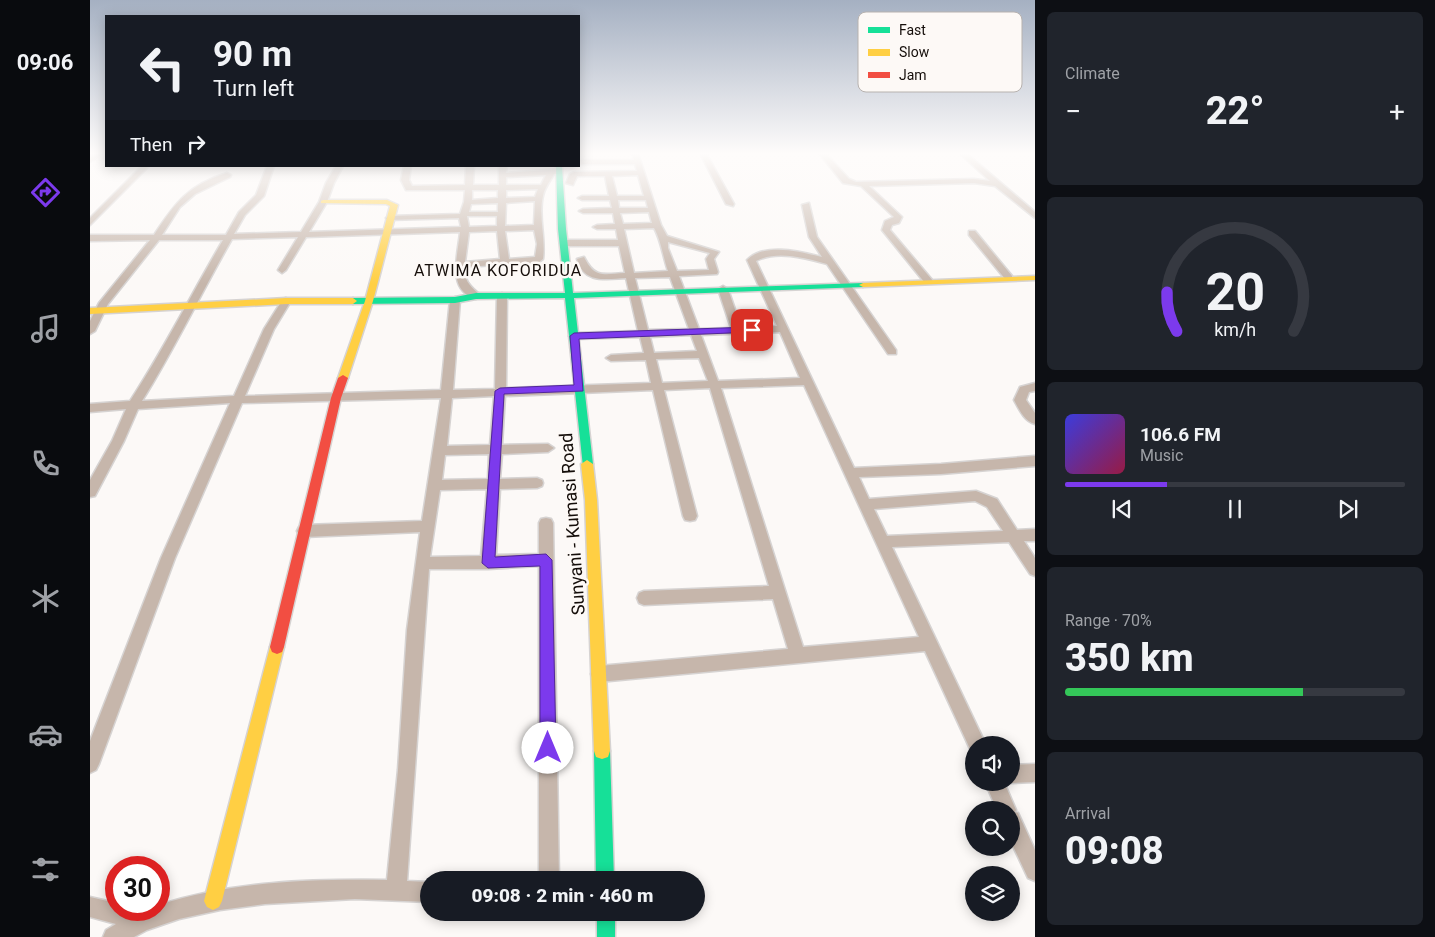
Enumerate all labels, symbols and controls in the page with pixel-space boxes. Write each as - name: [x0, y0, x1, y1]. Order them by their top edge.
- legend: [858, 12, 1022, 92]
- text: Fast: [899, 22, 926, 38]
- text: 90 m: [213, 34, 292, 75]
- icon: left: [130, 35, 195, 100]
- text: Slow: [899, 44, 930, 60]
- text: 09:06: [17, 50, 73, 75]
- text: Climate: [1065, 64, 1120, 83]
- text: Jam: [899, 67, 927, 83]
- text: Turn left: [213, 76, 294, 101]
- text: 22°: [1206, 89, 1264, 133]
- text: −: [1065, 95, 1081, 128]
- text: +: [1389, 95, 1405, 128]
- icon: right: [182, 130, 210, 158]
- text: Then: [130, 133, 172, 156]
- icon: directions: [28, 175, 63, 210]
- district label: ATWIMA KOFORIDUA: [414, 261, 582, 280]
- text: 20: [1205, 262, 1265, 323]
- pin: [731, 309, 773, 351]
- icon: music: [28, 311, 63, 346]
- icon: arrive: [738, 316, 766, 344]
- text: km/h: [1214, 319, 1256, 340]
- text: 106.6 FM: [1140, 423, 1221, 446]
- street label: Sunyani - Kumasi Road: [555, 432, 589, 616]
- icon: phone: [28, 446, 63, 481]
- text: Music: [1140, 446, 1183, 465]
- icon: previous: [1108, 495, 1136, 523]
- icon: pause: [1221, 495, 1249, 523]
- icon: next: [1334, 495, 1362, 523]
- icon: climate: [28, 581, 63, 616]
- text: Range · 70%: [1065, 611, 1152, 630]
- text: 350 km: [1065, 636, 1194, 680]
- icon: car: [28, 717, 63, 752]
- position arrow: [521, 721, 573, 773]
- map controls: [965, 736, 1020, 921]
- button: sound: [965, 736, 1020, 791]
- button: search: [965, 801, 1020, 856]
- text: Arrival: [1065, 804, 1110, 823]
- text: 09:08: [1065, 829, 1164, 873]
- icon: filters: [28, 852, 63, 887]
- speed limit sign: 30: [105, 856, 170, 921]
- button: layers: [965, 866, 1020, 921]
- text: 09:08 · 2 min · 460 m: [471, 884, 654, 907]

